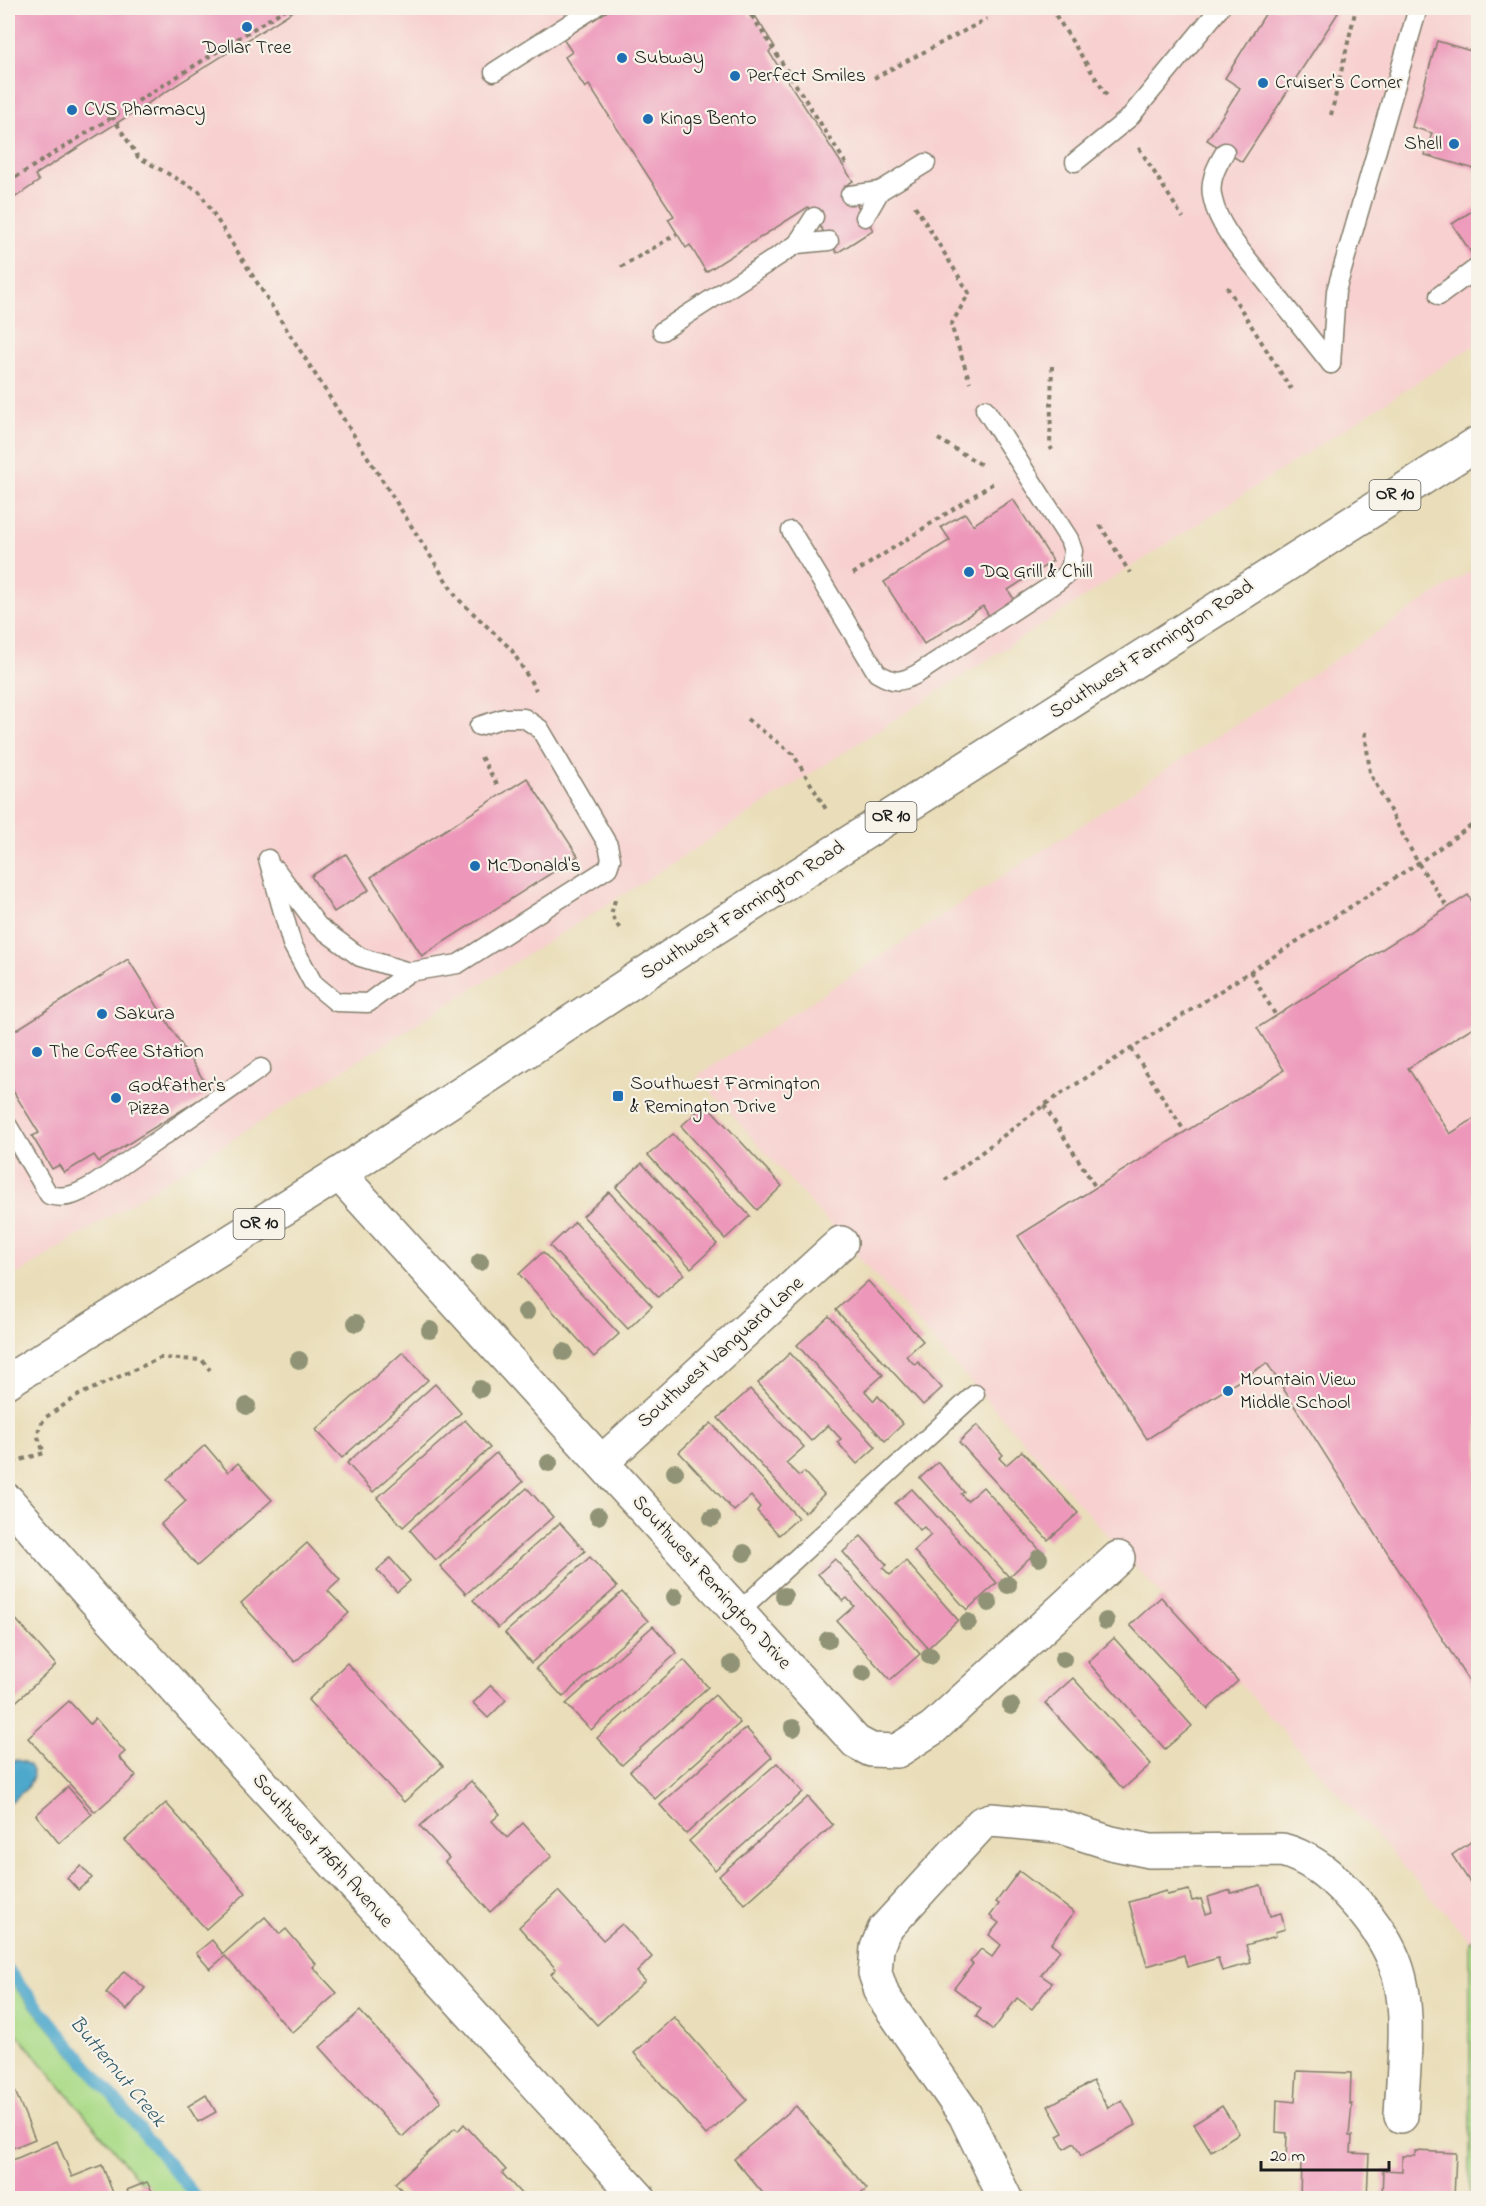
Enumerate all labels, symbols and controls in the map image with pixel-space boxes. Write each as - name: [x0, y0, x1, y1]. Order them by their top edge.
- marker: Dollar Tree: [240, 20, 254, 34]
- place label: Dollar Tree: [202, 34, 291, 63]
- place label: Subway: [634, 44, 704, 73]
- marker: Subway: [615, 51, 629, 65]
- place label: Perfect Smiles: [747, 62, 866, 91]
- marker: Perfect Smiles: [728, 69, 742, 83]
- place label: Cruiser's Corner: [1275, 69, 1403, 98]
- marker: Cruiser's Corner: [1256, 76, 1270, 90]
- place label: CVS Pharmacy: [84, 96, 205, 125]
- marker: CVS Pharmacy: [65, 103, 79, 117]
- place label: Kings Bento: [660, 105, 757, 135]
- marker: Kings Bento: [641, 112, 655, 126]
- place label: Shell: [1404, 130, 1442, 159]
- marker: Shell: [1447, 137, 1461, 151]
- road number: OR 10: [1370, 480, 1420, 510]
- place label: DQ Grill & Chill: [980, 558, 1093, 587]
- marker: DQ Grill & Chill: [962, 565, 976, 579]
- street label: Southwest Farmington Road: [1044, 573, 1260, 728]
- road number: OR 10: [866, 802, 916, 832]
- street label: Southwest Farmington Road: [635, 834, 851, 989]
- place label: McDonald's: [487, 852, 581, 881]
- marker: McDonald's: [468, 859, 482, 873]
- place label: Sakura: [114, 1000, 175, 1029]
- marker: Sakura: [95, 1007, 109, 1021]
- place label: The Coffee Station: [49, 1038, 204, 1067]
- marker: The Coffee Station: [30, 1045, 44, 1059]
- place label: Southwest Farmington & Remington Drive: [630, 1070, 820, 1123]
- place label: Godfather's Pizza: [128, 1072, 226, 1124]
- marker: Southwest Farmington & Remington Drive: [611, 1089, 625, 1103]
- marker: Godfather's Pizza: [109, 1091, 123, 1105]
- road number: OR 10: [234, 1209, 284, 1239]
- street label: Southwest Vanguard Lane: [631, 1270, 811, 1437]
- place label: Mountain View Middle School: [1240, 1366, 1356, 1418]
- marker: Mountain View Middle School: [1221, 1384, 1235, 1398]
- street label: Southwest Remington Drive: [624, 1489, 798, 1678]
- street label: Southwest 176th Avenue: [245, 1767, 399, 1935]
- water label: Butternut Creek: [62, 2010, 173, 2135]
- scale bar: [1261, 2134, 1388, 2172]
- text: 20 m: [1270, 2144, 1305, 2170]

